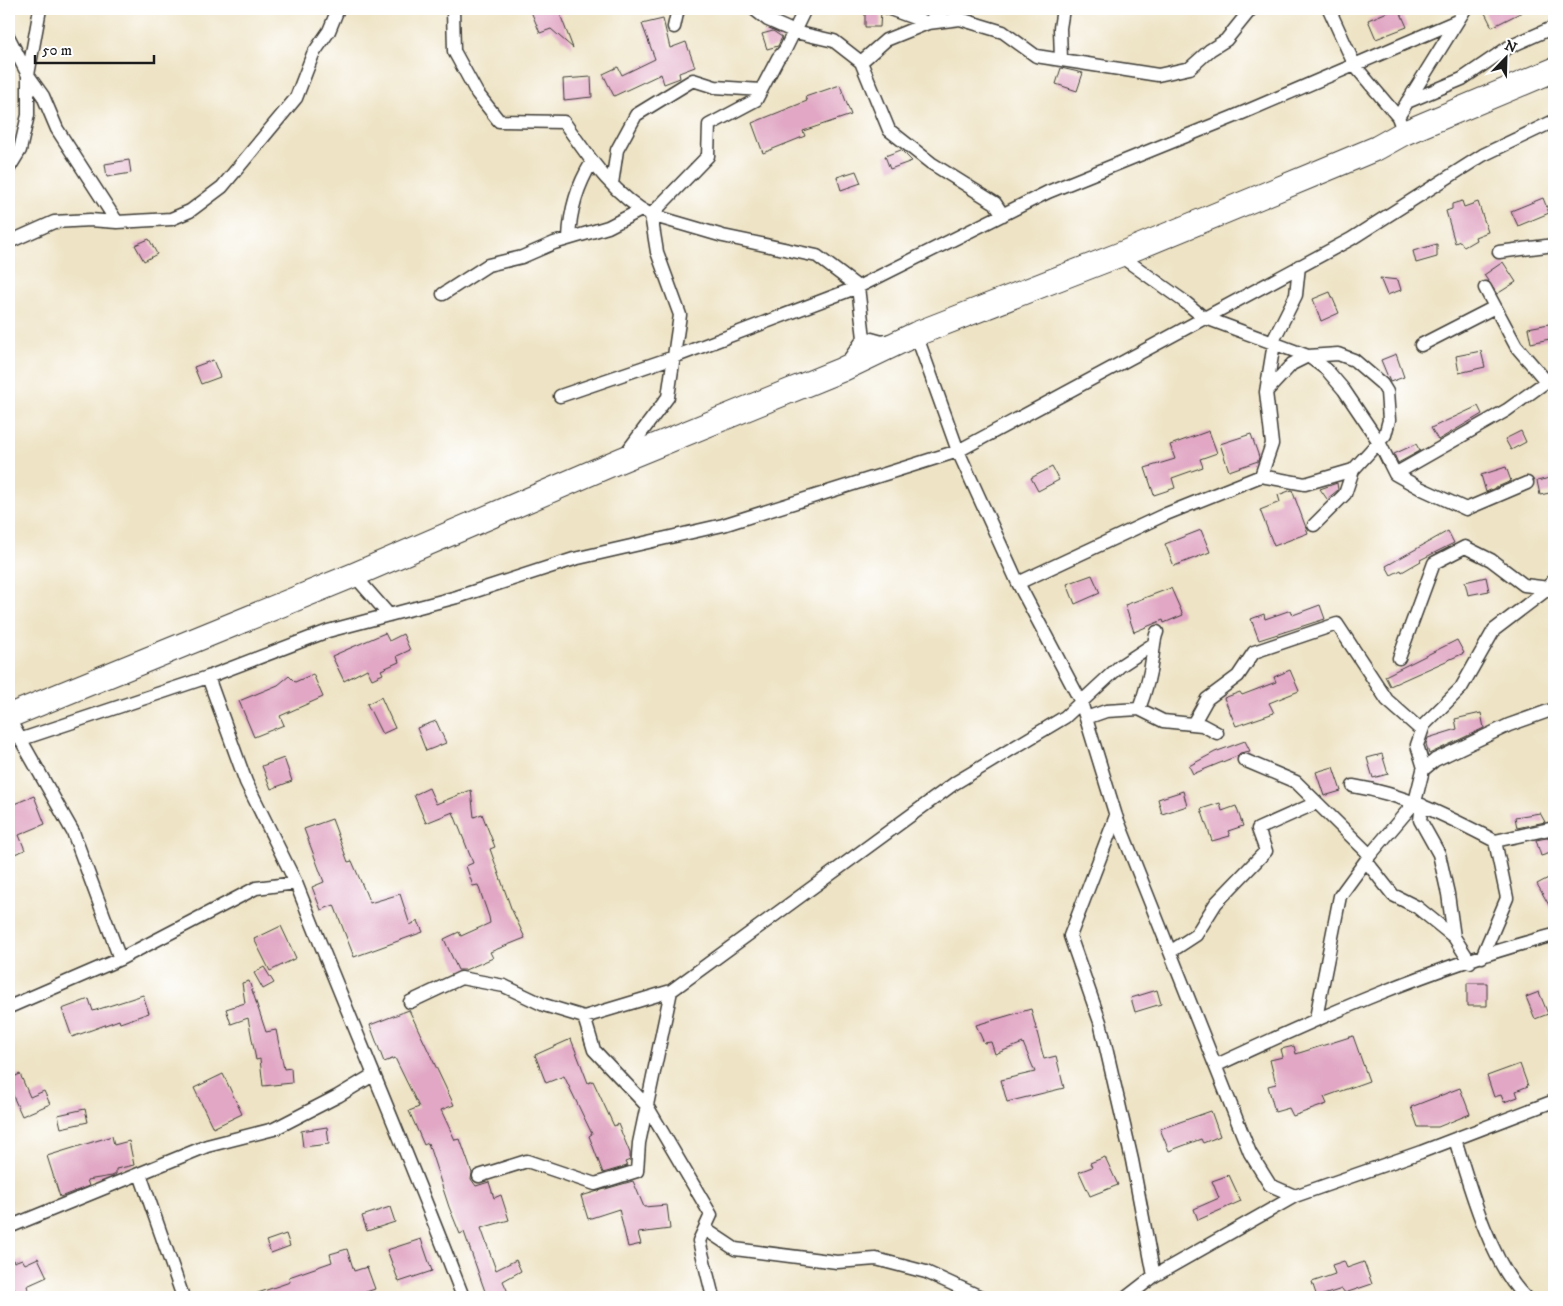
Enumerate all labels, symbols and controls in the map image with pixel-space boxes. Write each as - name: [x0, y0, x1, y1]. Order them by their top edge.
- scale bar: [35, 32, 154, 64]
- north arrow: [1480, 32, 1530, 82]
- text: N: [1502, 36, 1520, 58]
- text: 50 m: [42, 41, 72, 60]

